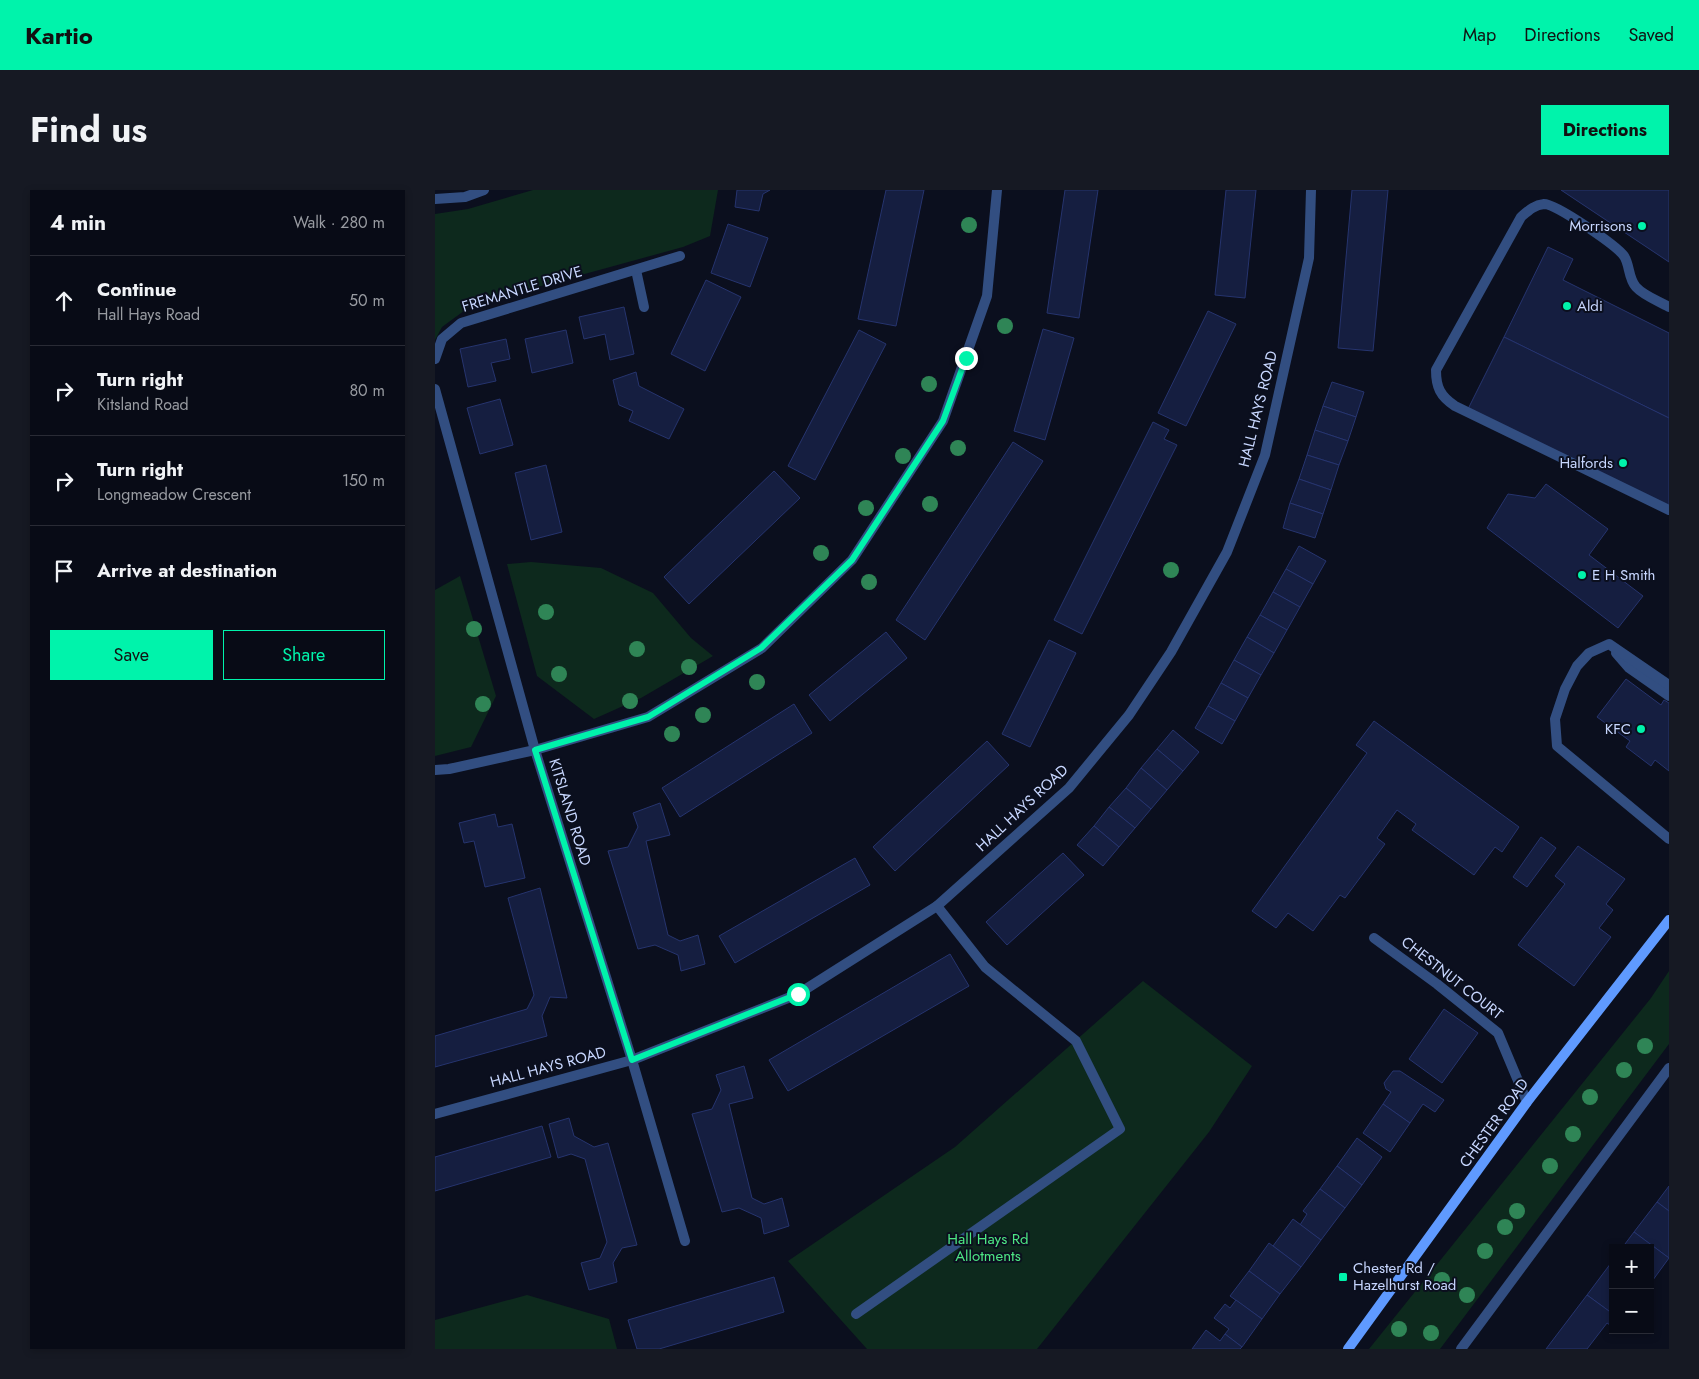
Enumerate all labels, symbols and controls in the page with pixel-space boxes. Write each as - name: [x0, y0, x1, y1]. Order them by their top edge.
- text: Kartio: [25, 18, 93, 53]
- text: Map: [1463, 22, 1496, 48]
- text: Directions: [1524, 22, 1600, 48]
- text: Saved: [1628, 22, 1674, 48]
- text: Find us: [30, 105, 147, 155]
- button: Directions: [1541, 105, 1669, 155]
- text: 4 min: [50, 208, 106, 238]
- text: Walk · 280 m: [293, 211, 385, 234]
- place label: Morrisons: [1569, 215, 1632, 237]
- marker: Morrisons: [1636, 220, 1648, 232]
- street label: FREMANTLE DRIVE: [459, 260, 585, 318]
- text: Continue: [97, 276, 176, 303]
- icon: ahead: [50, 287, 78, 315]
- text: 50 m: [349, 289, 385, 312]
- place label: Aldi: [1577, 295, 1603, 317]
- marker: Aldi: [1561, 300, 1573, 312]
- text: Hall Hays Road: [97, 303, 200, 326]
- route end: [955, 347, 978, 370]
- street label: HALL HAYS ROAD: [1233, 348, 1283, 470]
- text: Turn right: [97, 366, 183, 393]
- icon: right: [50, 377, 78, 405]
- text: 80 m: [349, 379, 385, 402]
- text: Kitsland Road: [97, 393, 189, 416]
- place label: Halfords: [1559, 452, 1613, 474]
- text: Turn right: [97, 456, 183, 483]
- marker: Halfords: [1617, 457, 1629, 469]
- icon: right: [50, 467, 78, 495]
- text: 150 m: [342, 469, 385, 492]
- text: Longmeadow Crescent: [97, 483, 251, 506]
- icon: arrive: [50, 557, 78, 585]
- text: Arrive at destination: [97, 557, 277, 584]
- place label: E H Smith: [1592, 564, 1655, 586]
- marker: E H Smith: [1576, 569, 1588, 581]
- button: Save: [50, 630, 213, 680]
- button: Share: [223, 630, 385, 680]
- place label: KFC: [1605, 718, 1631, 740]
- marker: KFC: [1635, 723, 1647, 735]
- street label: KITSLAND ROAD: [543, 756, 597, 868]
- street label: HALL HAYS ROAD: [971, 759, 1073, 857]
- street label: CHESTNUT COURT: [1396, 931, 1508, 1025]
- route start: [787, 983, 810, 1006]
- street label: HALL HAYS ROAD: [488, 1041, 608, 1093]
- street label: CHESTER ROAD: [1454, 1074, 1534, 1172]
- park label: Hall Hays Rd Allotments: [947, 1228, 1029, 1267]
- map controls: [1609, 1244, 1654, 1334]
- button: +: [1609, 1244, 1654, 1289]
- place label: Chester Rd / Hazelhurst Road: [1353, 1257, 1456, 1296]
- marker: Chester Rd / Hazelhurst Road: [1337, 1271, 1349, 1283]
- button: −: [1609, 1289, 1654, 1334]

